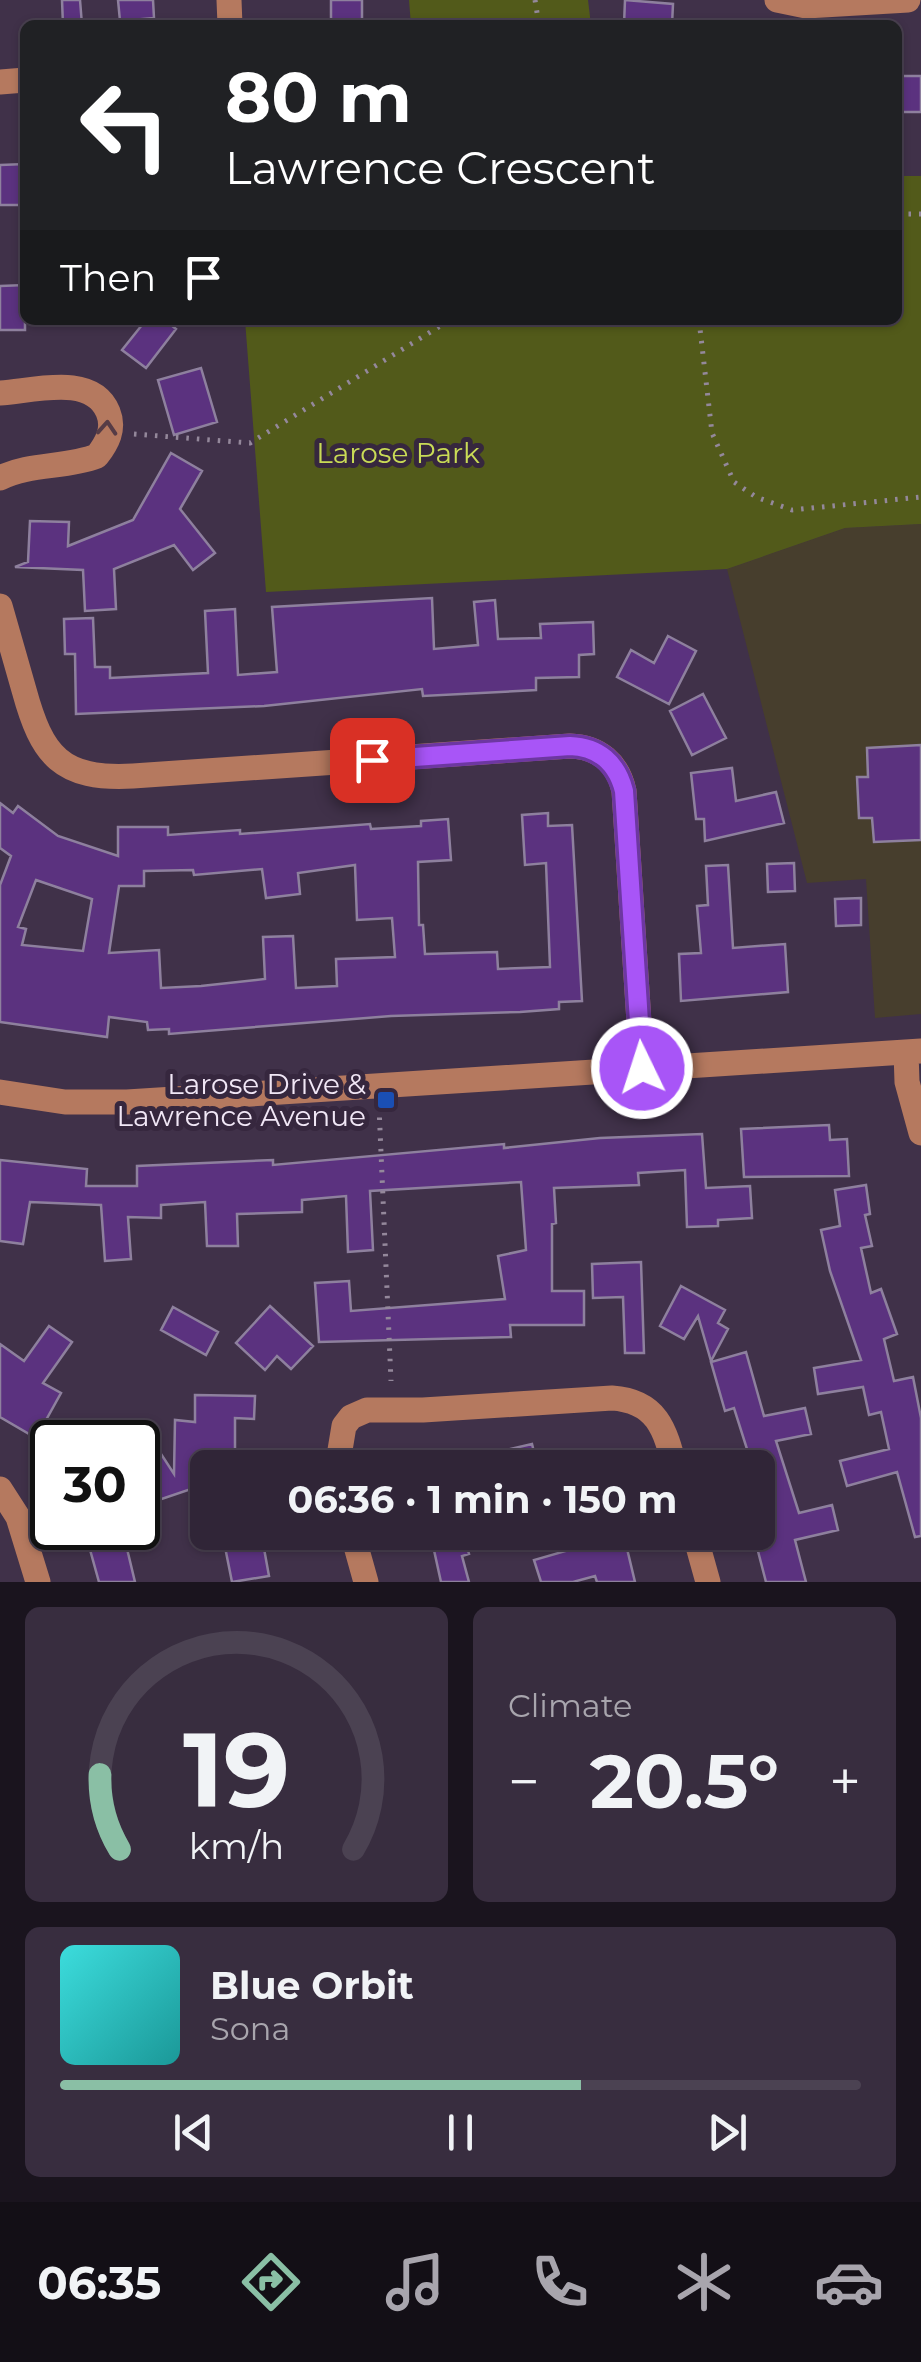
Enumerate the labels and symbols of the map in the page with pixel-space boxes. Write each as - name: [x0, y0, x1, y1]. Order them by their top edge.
- one-way arrow: [96, 419, 117, 435]
- park label: Larose Park: [316, 436, 480, 470]
- pin: [330, 718, 415, 803]
- position arrow: [590, 1016, 694, 1120]
- place label: Larose Drive & Lawrence Avenue: [117, 1067, 366, 1133]
- marker: Larose Drive & Lawrence Avenue: [375, 1089, 397, 1111]
- speed limit sign: 30: [30, 1420, 160, 1550]

